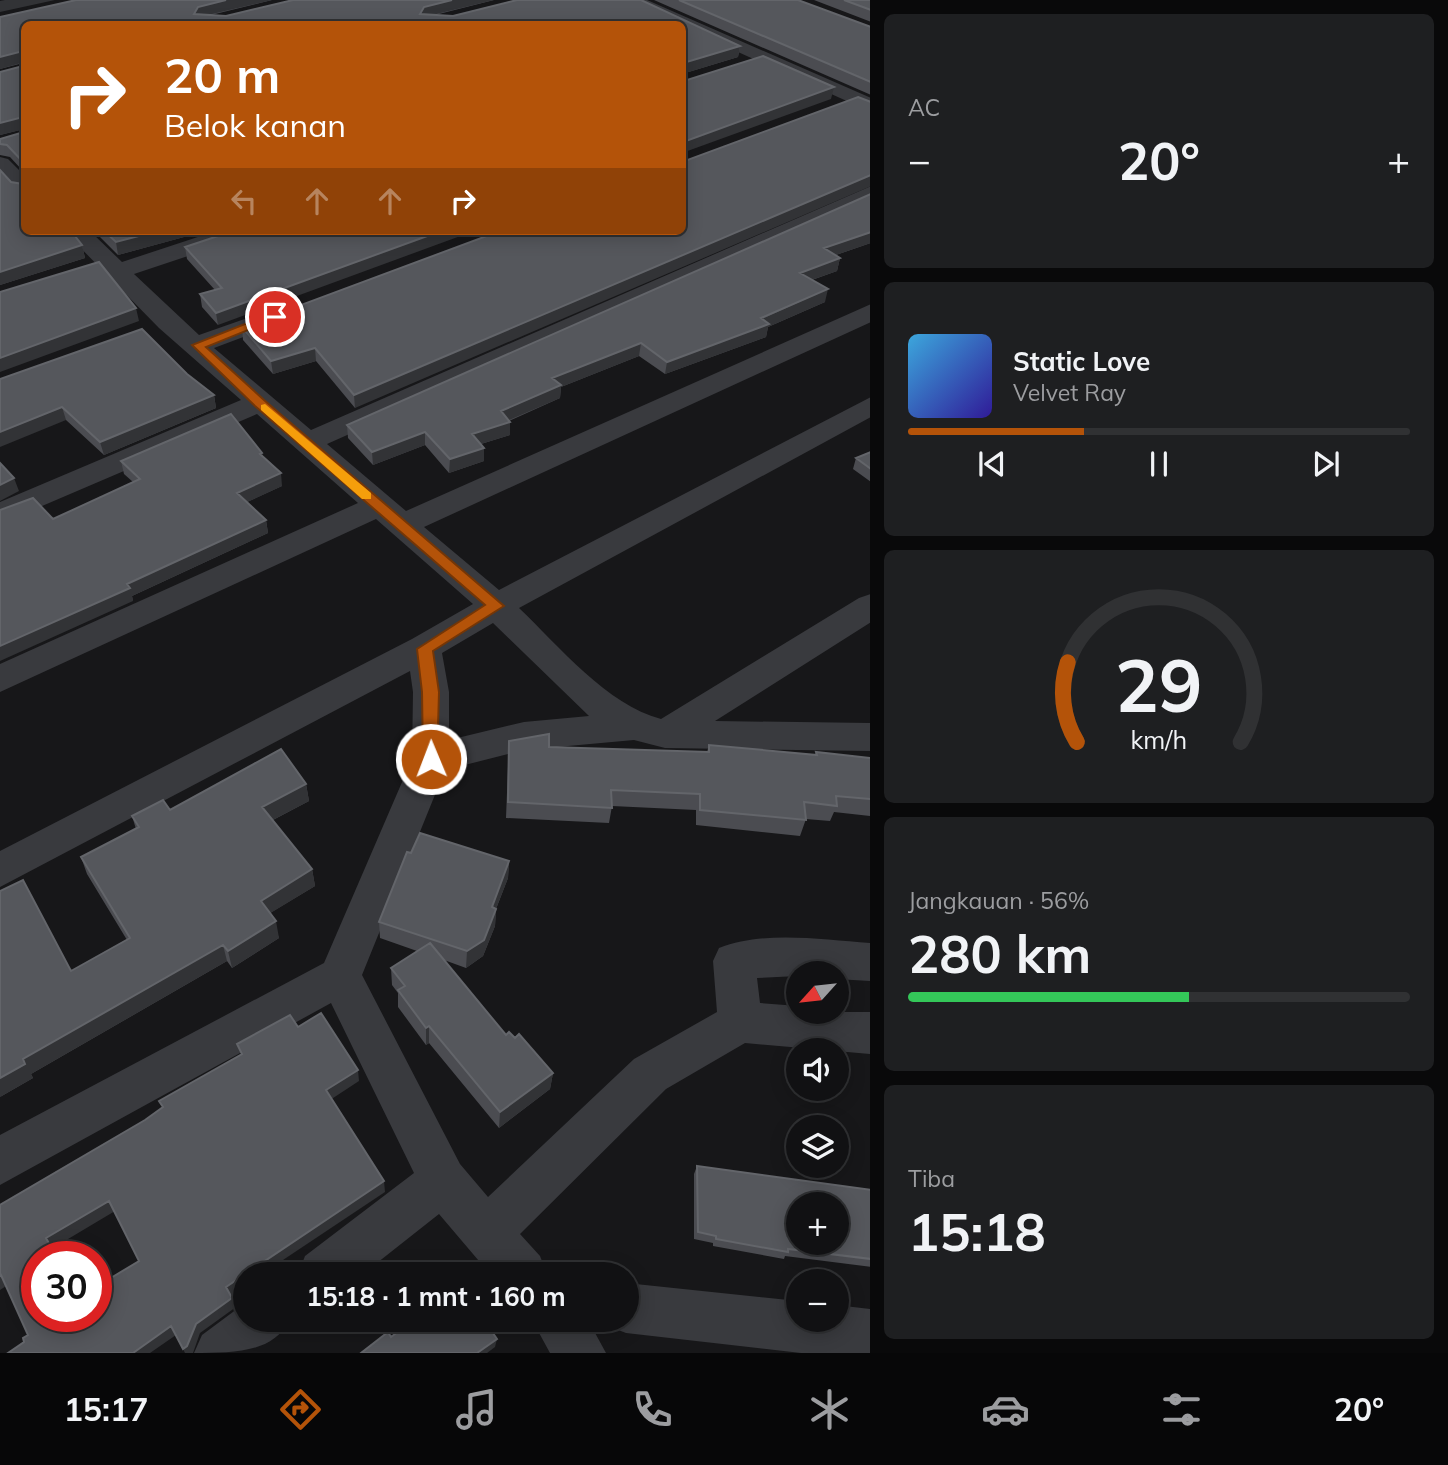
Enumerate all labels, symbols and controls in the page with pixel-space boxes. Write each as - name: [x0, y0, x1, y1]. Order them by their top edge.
- text: 20 m: [164, 44, 280, 105]
- icon: right: [49, 49, 140, 140]
- text: AC: [908, 93, 940, 122]
- text: Belok kanan: [164, 105, 346, 145]
- text: 20°: [1118, 128, 1200, 193]
- text: −: [908, 136, 931, 184]
- text: +: [1387, 136, 1410, 184]
- icon: left: [225, 182, 263, 220]
- icon: ahead: [298, 182, 336, 220]
- icon: ahead: [371, 182, 409, 220]
- icon: right: [444, 182, 482, 220]
- pin: [245, 287, 305, 347]
- icon: arrive: [256, 298, 294, 336]
- text: Static Love: [1013, 345, 1150, 378]
- text: Velvet Ray: [1013, 378, 1126, 407]
- icon: previous: [973, 445, 1011, 483]
- icon: pause: [1140, 445, 1178, 483]
- icon: next: [1307, 445, 1345, 483]
- text: 29: [1115, 640, 1203, 731]
- position arrow: [394, 722, 468, 796]
- text: km/h: [1131, 724, 1187, 755]
- text: Jangkauan · 56%: [908, 886, 1089, 915]
- text: 280 km: [908, 921, 1091, 986]
- north arrow: [786, 961, 849, 1024]
- map controls: [786, 961, 849, 1332]
- button: sound: [786, 1038, 849, 1101]
- button: layers: [786, 1115, 849, 1178]
- text: Tiba: [908, 1164, 955, 1193]
- button: +: [786, 1192, 849, 1255]
- text: 15:18: [908, 1199, 1046, 1264]
- speed limit sign: 30: [21, 1241, 112, 1332]
- button: −: [786, 1269, 849, 1332]
- text: 15:18 · 1 mnt · 160 m: [306, 1280, 566, 1313]
- icon: directions: [276, 1385, 325, 1434]
- icon: music: [452, 1385, 501, 1434]
- icon: phone: [628, 1385, 677, 1434]
- icon: climate: [805, 1385, 854, 1434]
- icon: car: [981, 1385, 1030, 1434]
- icon: filters: [1157, 1385, 1206, 1434]
- text: 15:17: [64, 1389, 148, 1429]
- text: 20°: [1334, 1389, 1384, 1429]

